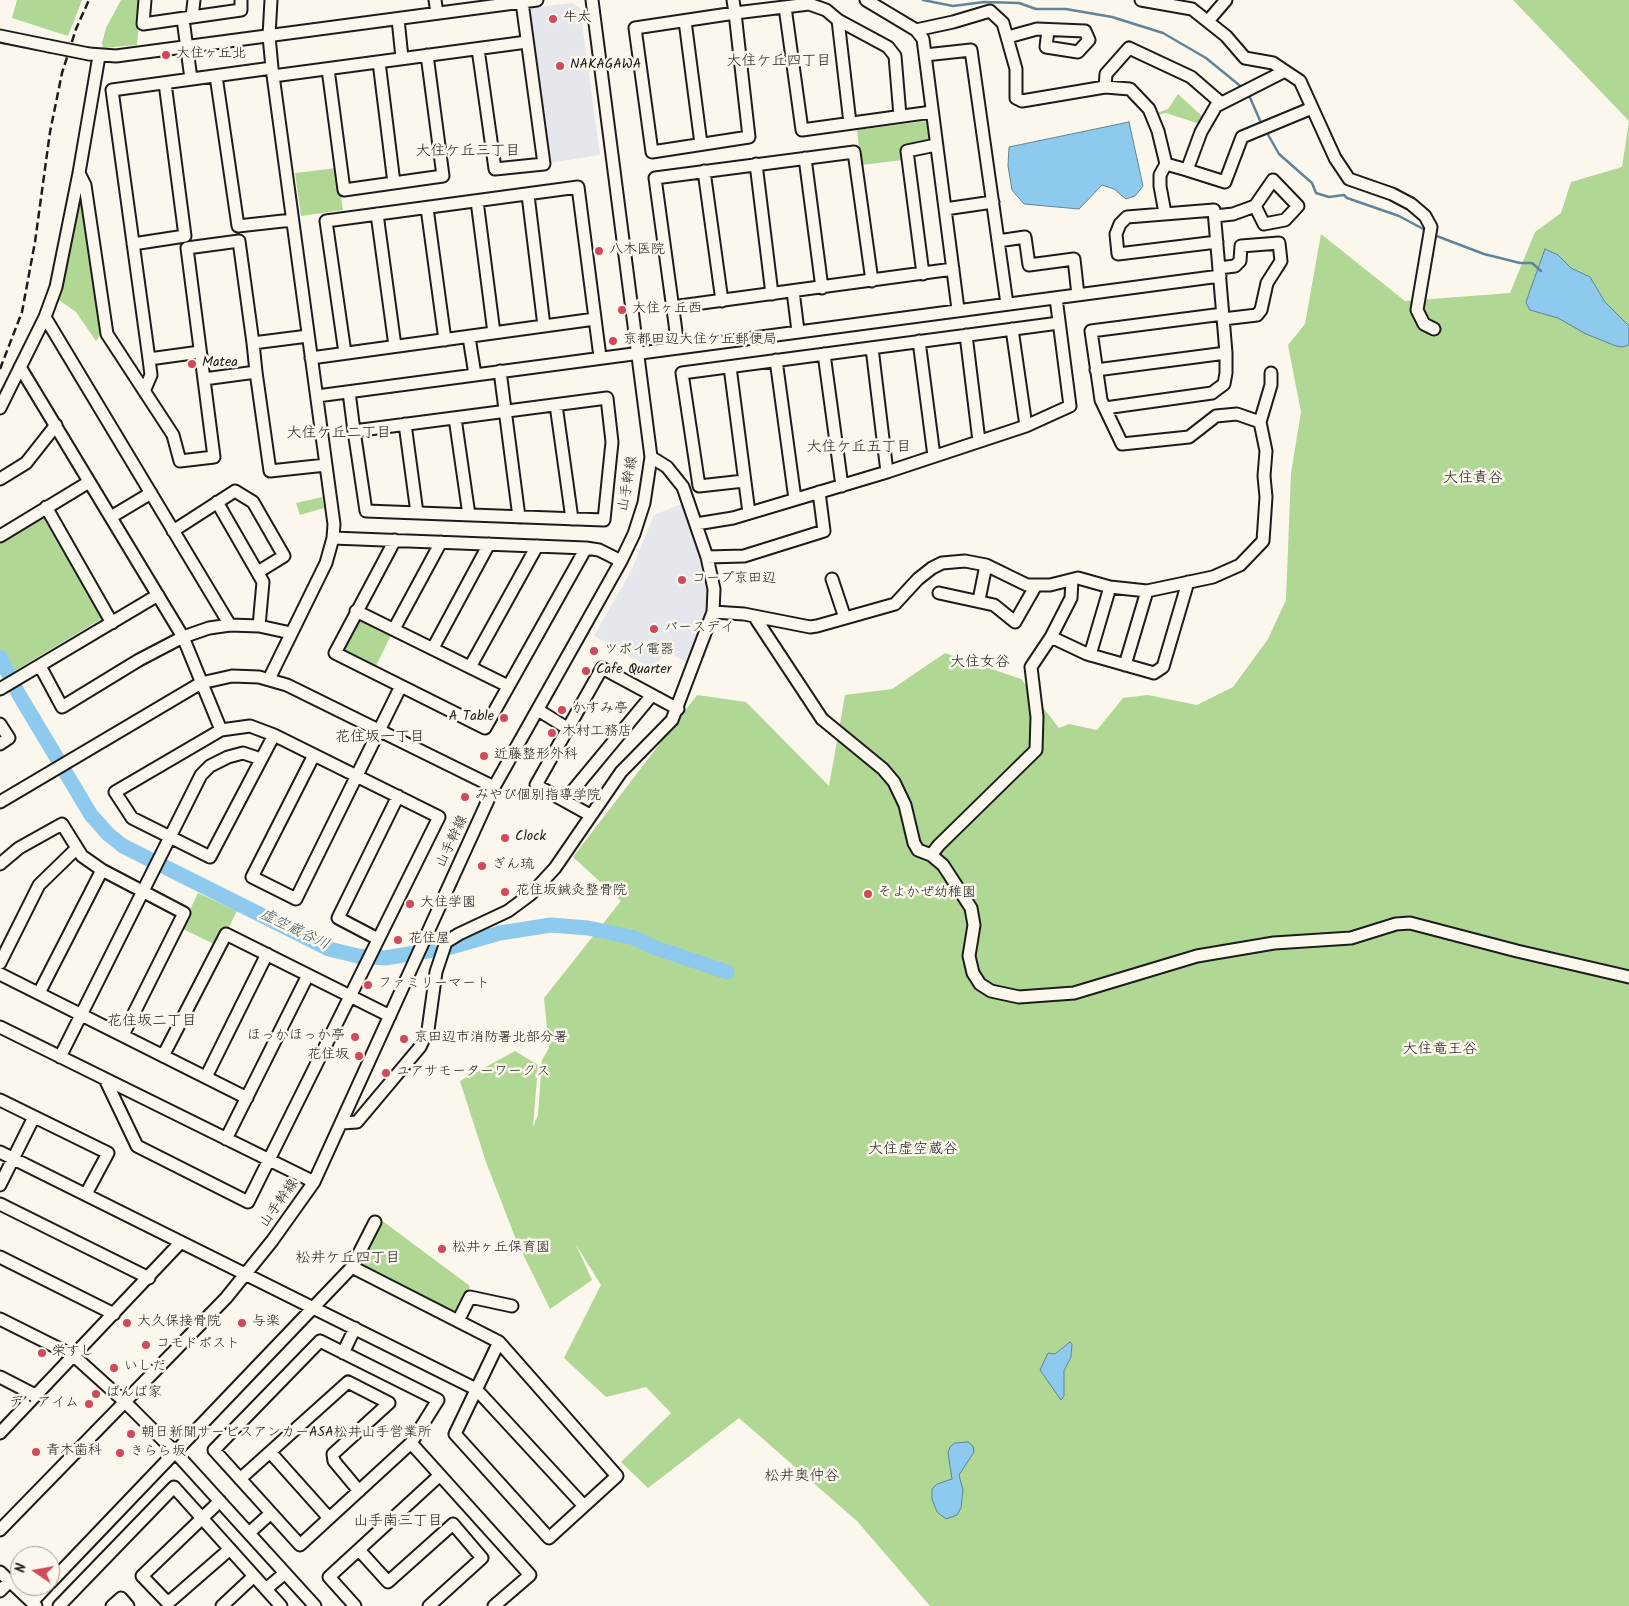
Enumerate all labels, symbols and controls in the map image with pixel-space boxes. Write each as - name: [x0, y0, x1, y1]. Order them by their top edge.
- place label: 牛太: [563, 11, 591, 27]
- marker: 牛太: [547, 13, 559, 25]
- place label: 大住ヶ丘北: [176, 47, 246, 63]
- marker: 大住ヶ丘北: [160, 49, 172, 61]
- district label: 大住ケ丘四丁目: [727, 53, 831, 71]
- place label: NAKAGAWA: [570, 58, 641, 74]
- marker: NAKAGAWA: [554, 60, 566, 72]
- district label: 大住ケ丘三丁目: [416, 143, 520, 161]
- place label: 八木医院: [609, 243, 665, 259]
- marker: 八木医院: [593, 245, 605, 257]
- place label: 大住ヶ丘西: [632, 302, 702, 318]
- marker: 大住ヶ丘西: [616, 304, 628, 316]
- place label: 京都田辺大住ケ丘郵便局: [623, 333, 777, 349]
- marker: 京都田辺大住ケ丘郵便局: [607, 335, 619, 347]
- place label: Matea: [202, 356, 238, 372]
- marker: Matea: [186, 358, 198, 370]
- district label: 大住ケ丘二丁目: [287, 425, 391, 443]
- district label: 大住ケ丘五丁目: [807, 439, 911, 457]
- street label: 山手幹線: [616, 455, 642, 513]
- district label: 大住責谷: [1443, 470, 1503, 488]
- place label: コープ京田辺: [692, 572, 776, 588]
- marker: コープ京田辺: [676, 574, 688, 586]
- place label: バースデイ: [664, 621, 734, 637]
- marker: バースデイ: [648, 623, 660, 635]
- place label: ツボイ電器: [604, 643, 674, 659]
- marker: ツボイ電器: [588, 645, 600, 657]
- district label: 大住女谷: [950, 654, 1010, 672]
- place label: Cafe Quarter: [596, 663, 671, 679]
- marker: Cafe Quarter: [580, 665, 592, 677]
- place label: かすみ亭: [572, 702, 628, 718]
- marker: かすみ亭: [556, 704, 568, 716]
- place label: A Table: [449, 710, 494, 726]
- marker: A Table: [498, 712, 510, 724]
- place label: 木村工務店: [562, 725, 632, 741]
- marker: 木村工務店: [546, 727, 558, 739]
- district label: 花住坂一丁目: [335, 729, 425, 747]
- place label: 近藤整形外科: [494, 748, 578, 764]
- marker: 近藤整形外科: [478, 750, 490, 762]
- place label: みやび個別指導学院: [475, 789, 601, 805]
- marker: みやび個別指導学院: [459, 791, 471, 803]
- street label: 山手幹線: [434, 813, 472, 871]
- place label: Clock: [515, 830, 546, 846]
- marker: Clock: [499, 832, 511, 844]
- place label: ぎん琉: [492, 858, 534, 874]
- marker: ぎん琉: [476, 860, 488, 872]
- place label: 花住坂鍼灸整骨院: [515, 884, 627, 900]
- marker: 花住坂鍼灸整骨院: [499, 886, 511, 898]
- place label: そよかぜ幼稚園: [878, 886, 976, 902]
- marker: そよかぜ幼稚園: [862, 888, 874, 900]
- place label: 大住学園: [420, 896, 476, 912]
- marker: 大住学園: [404, 898, 416, 910]
- water label: 虚空蔵谷川: [256, 906, 332, 956]
- place label: 花住屋: [408, 932, 450, 948]
- marker: 花住屋: [392, 934, 404, 946]
- place label: ファミリーマート: [378, 977, 490, 993]
- marker: ファミリーマート: [362, 979, 374, 991]
- district label: 花住坂二丁目: [107, 1013, 197, 1031]
- place label: ほっかほっか亭: [247, 1029, 345, 1045]
- marker: ほっかほっか亭: [349, 1031, 361, 1043]
- place label: 京田辺市消防署北部分署: [414, 1031, 568, 1047]
- marker: 京田辺市消防署北部分署: [398, 1033, 410, 1045]
- district label: 大住竜王谷: [1403, 1041, 1477, 1059]
- place label: 花住坂: [307, 1048, 349, 1064]
- marker: 花住坂: [353, 1050, 365, 1062]
- place label: ユアサモーターワークス: [396, 1065, 550, 1081]
- marker: ユアサモーターワークス: [380, 1067, 392, 1079]
- district label: 大住虚空蔵谷: [868, 1141, 958, 1159]
- street label: 山手幹線: [257, 1176, 303, 1232]
- place label: 松井ヶ丘保育園: [452, 1241, 550, 1257]
- marker: 松井ヶ丘保育園: [436, 1243, 448, 1255]
- district label: 松井ケ丘四丁目: [296, 1250, 400, 1268]
- place label: 大久保接骨院: [137, 1315, 221, 1331]
- place label: 与楽: [252, 1315, 280, 1331]
- marker: 大久保接骨院: [121, 1317, 133, 1329]
- marker: 与楽: [236, 1317, 248, 1329]
- place label: コモドポスト: [156, 1337, 240, 1353]
- marker: コモドポスト: [140, 1339, 152, 1351]
- place label: 栄すし: [52, 1345, 94, 1361]
- marker: 栄すし: [36, 1347, 48, 1359]
- place label: いしだ: [124, 1360, 166, 1376]
- marker: いしだ: [108, 1362, 120, 1374]
- place label: ばんば家: [106, 1386, 162, 1402]
- marker: ばんば家: [90, 1388, 102, 1400]
- place label: デ・アイム: [9, 1396, 79, 1412]
- marker: デ・アイム: [83, 1398, 95, 1410]
- place label: 朝日新聞サービスアンカーASA松井山手営業所: [141, 1426, 431, 1442]
- marker: 朝日新聞サービスアンカーASA松井山手営業所: [125, 1428, 137, 1440]
- place label: 青木歯科: [46, 1444, 102, 1460]
- place label: きらら坂: [130, 1445, 186, 1461]
- marker: 青木歯科: [30, 1446, 42, 1458]
- marker: きらら坂: [114, 1447, 126, 1459]
- district label: 松井奥仲谷: [765, 1468, 839, 1486]
- district label: 山手南三丁目: [353, 1513, 443, 1531]
- north arrow: [10, 1546, 60, 1596]
- text: N: [10, 1561, 33, 1575]

